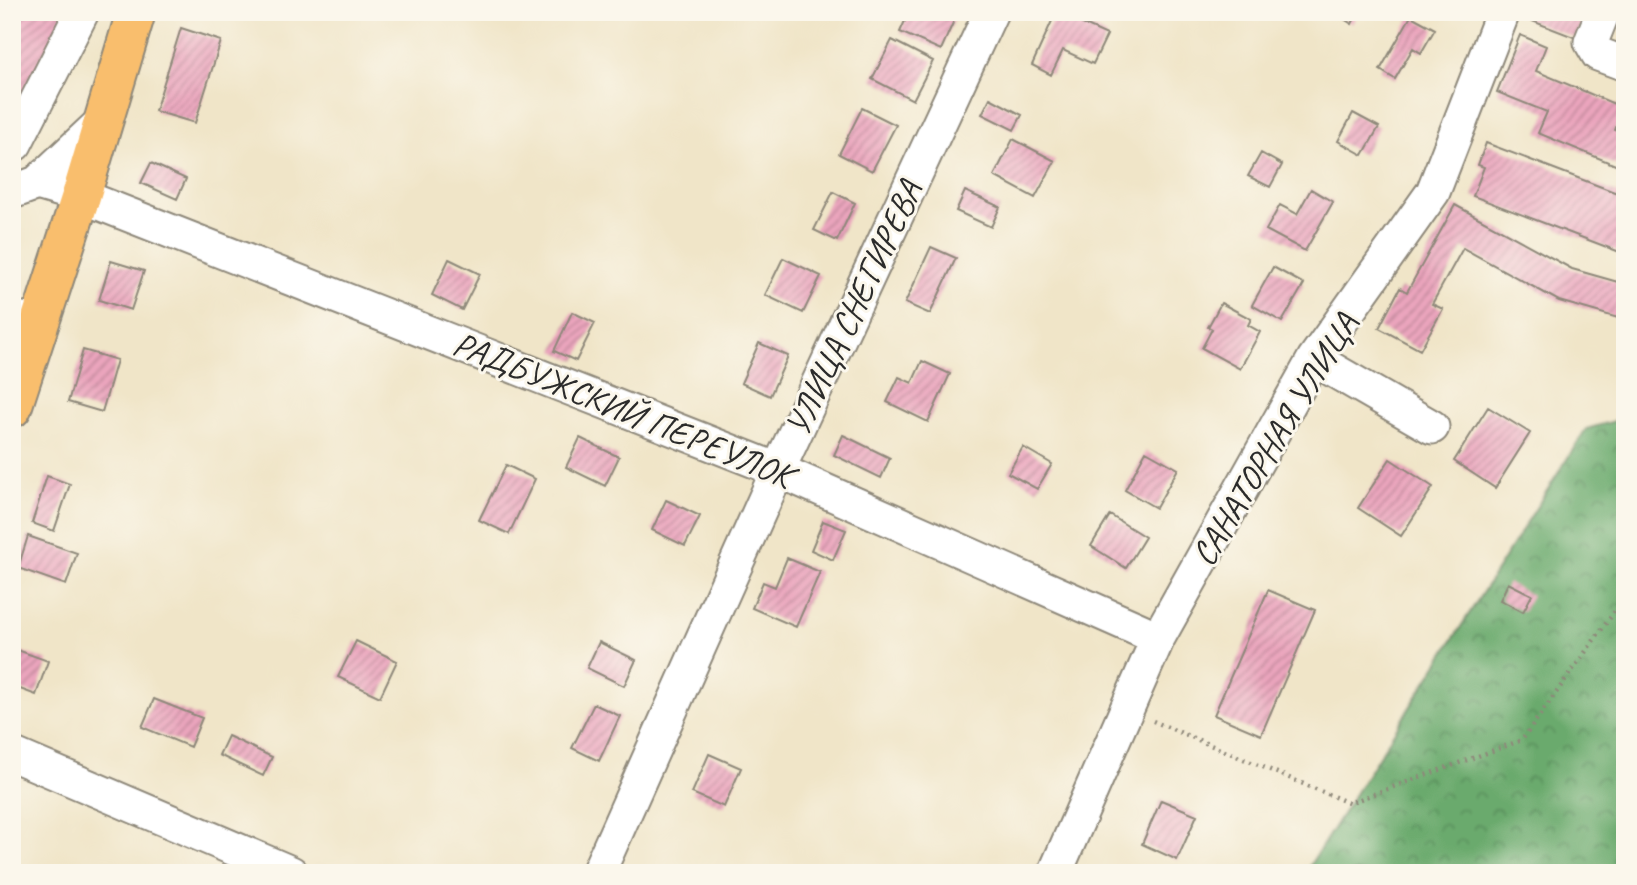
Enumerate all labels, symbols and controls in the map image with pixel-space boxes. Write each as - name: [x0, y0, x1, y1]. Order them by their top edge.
- street label: УЛИЦА СНЕГИРЕВА: [775, 172, 933, 443]
- street label: САНАТОРНАЯ УЛИЦА: [1181, 303, 1368, 574]
- street label: РАДБУЖСКИЙ ПЕРЕУЛОК: [447, 321, 805, 501]

